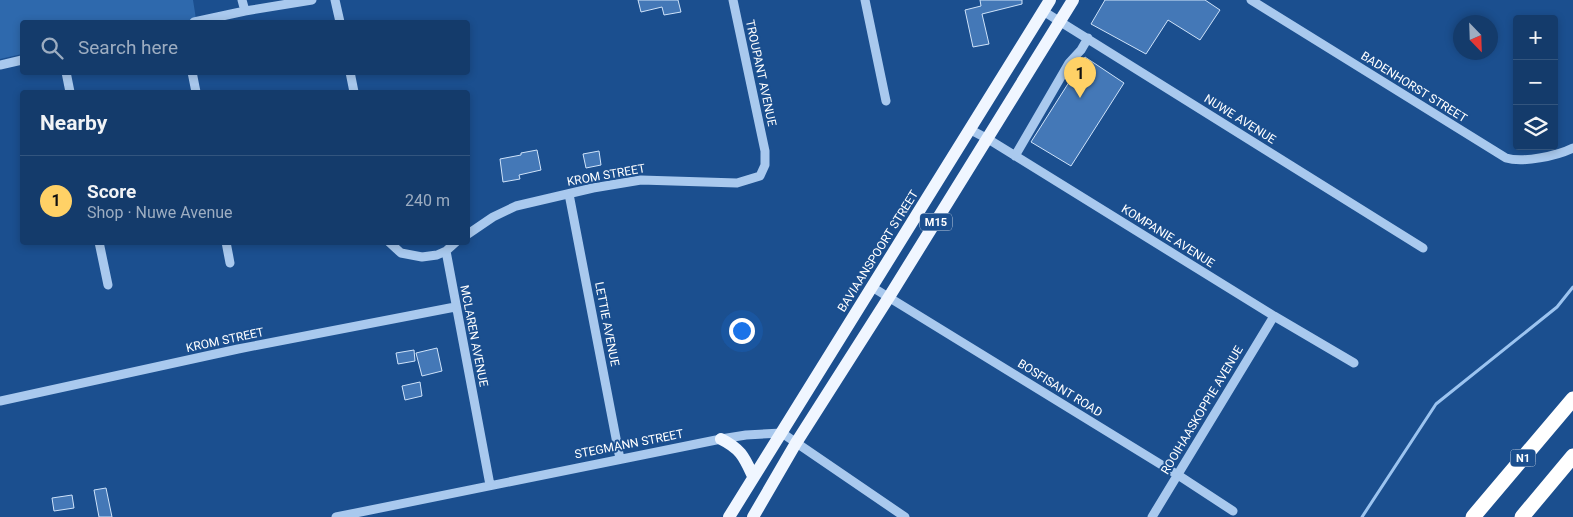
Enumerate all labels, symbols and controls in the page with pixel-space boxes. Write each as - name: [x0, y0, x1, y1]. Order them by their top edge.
- north arrow: [1453, 15, 1498, 60]
- map controls: [1513, 15, 1558, 150]
- button: +: [1513, 15, 1558, 60]
- street label: TROUPANT AVENUE: [743, 19, 779, 128]
- search box: [20, 20, 470, 75]
- icon: search: [38, 34, 66, 62]
- text: Search here: [78, 36, 178, 59]
- street label: BADENHORST STREET: [1358, 49, 1470, 125]
- pin: 1: [1064, 57, 1096, 98]
- button: −: [1513, 60, 1558, 105]
- street label: NUWE AVENUE: [1202, 91, 1279, 147]
- button: layers: [1513, 105, 1558, 150]
- text: Nearby: [40, 111, 107, 135]
- street label: KROM STREET: [566, 161, 646, 189]
- text: Score: [87, 180, 136, 203]
- street label: BAVIAANSPOORT STREET: [835, 188, 921, 314]
- text: 1: [51, 191, 61, 210]
- text: 240 m: [405, 191, 450, 210]
- street label: KOMPANIE AVENUE: [1119, 202, 1217, 270]
- text: Shop · Nuwe Avenue: [87, 203, 233, 222]
- road number: M15: [920, 213, 952, 230]
- street label: LETTIE AVENUE: [592, 281, 622, 368]
- street label: MCLAREN AVENUE: [457, 284, 491, 388]
- your location: [729, 318, 755, 344]
- street label: KROM STREET: [185, 325, 265, 355]
- street label: ROOIHAASKOPPIE AVENUE: [1158, 343, 1246, 477]
- street label: BOSFISANT ROAD: [1015, 356, 1105, 420]
- street label: STEGMANN STREET: [573, 427, 685, 461]
- road number: N1: [1510, 449, 1536, 466]

